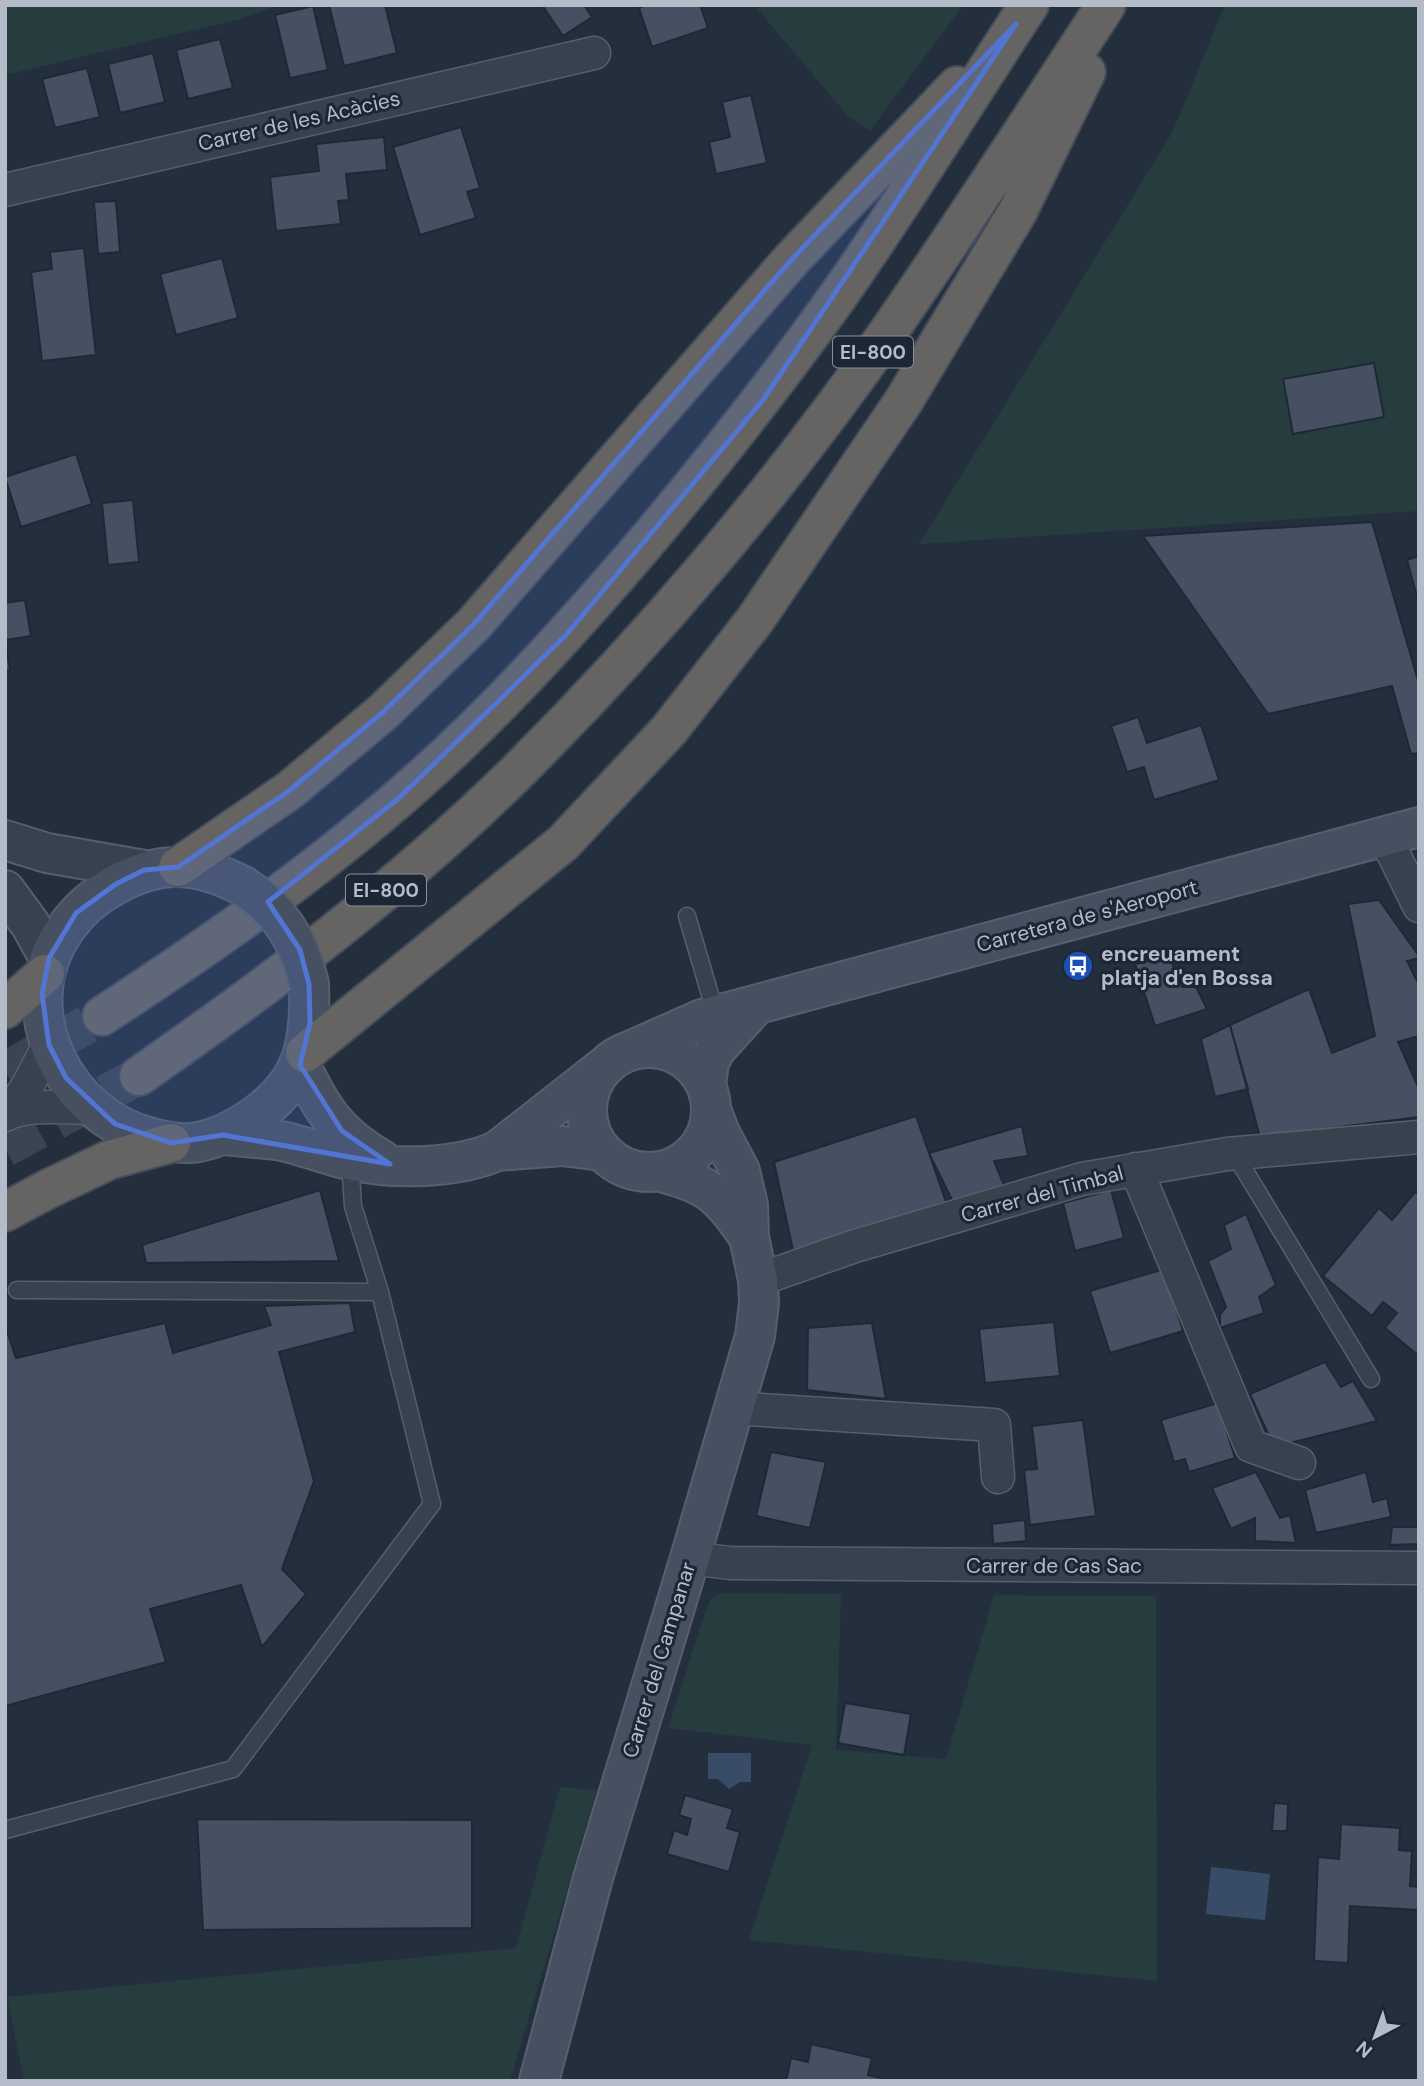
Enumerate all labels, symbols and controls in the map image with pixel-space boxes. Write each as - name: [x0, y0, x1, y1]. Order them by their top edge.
- street label: Carrer de les Acàcies: [195, 84, 403, 158]
- road number: EI-800: [833, 336, 913, 368]
- street label: Carretera de s'Aeroport: [973, 873, 1201, 959]
- road number: EI-800: [346, 874, 426, 906]
- place label: encreuament platja d'en Bossa: [1101, 940, 1273, 992]
- bus stop icon: encreuament platja d'en Bossa: [1061, 949, 1095, 983]
- street label: Carrer del Timbal: [958, 1159, 1126, 1229]
- street label: Carrer de Cas Sac: [966, 1552, 1142, 1580]
- street label: Carrer del Campanar: [616, 1558, 702, 1761]
- north arrow: [1340, 2002, 1410, 2072]
- text: N: [1351, 2035, 1378, 2063]

